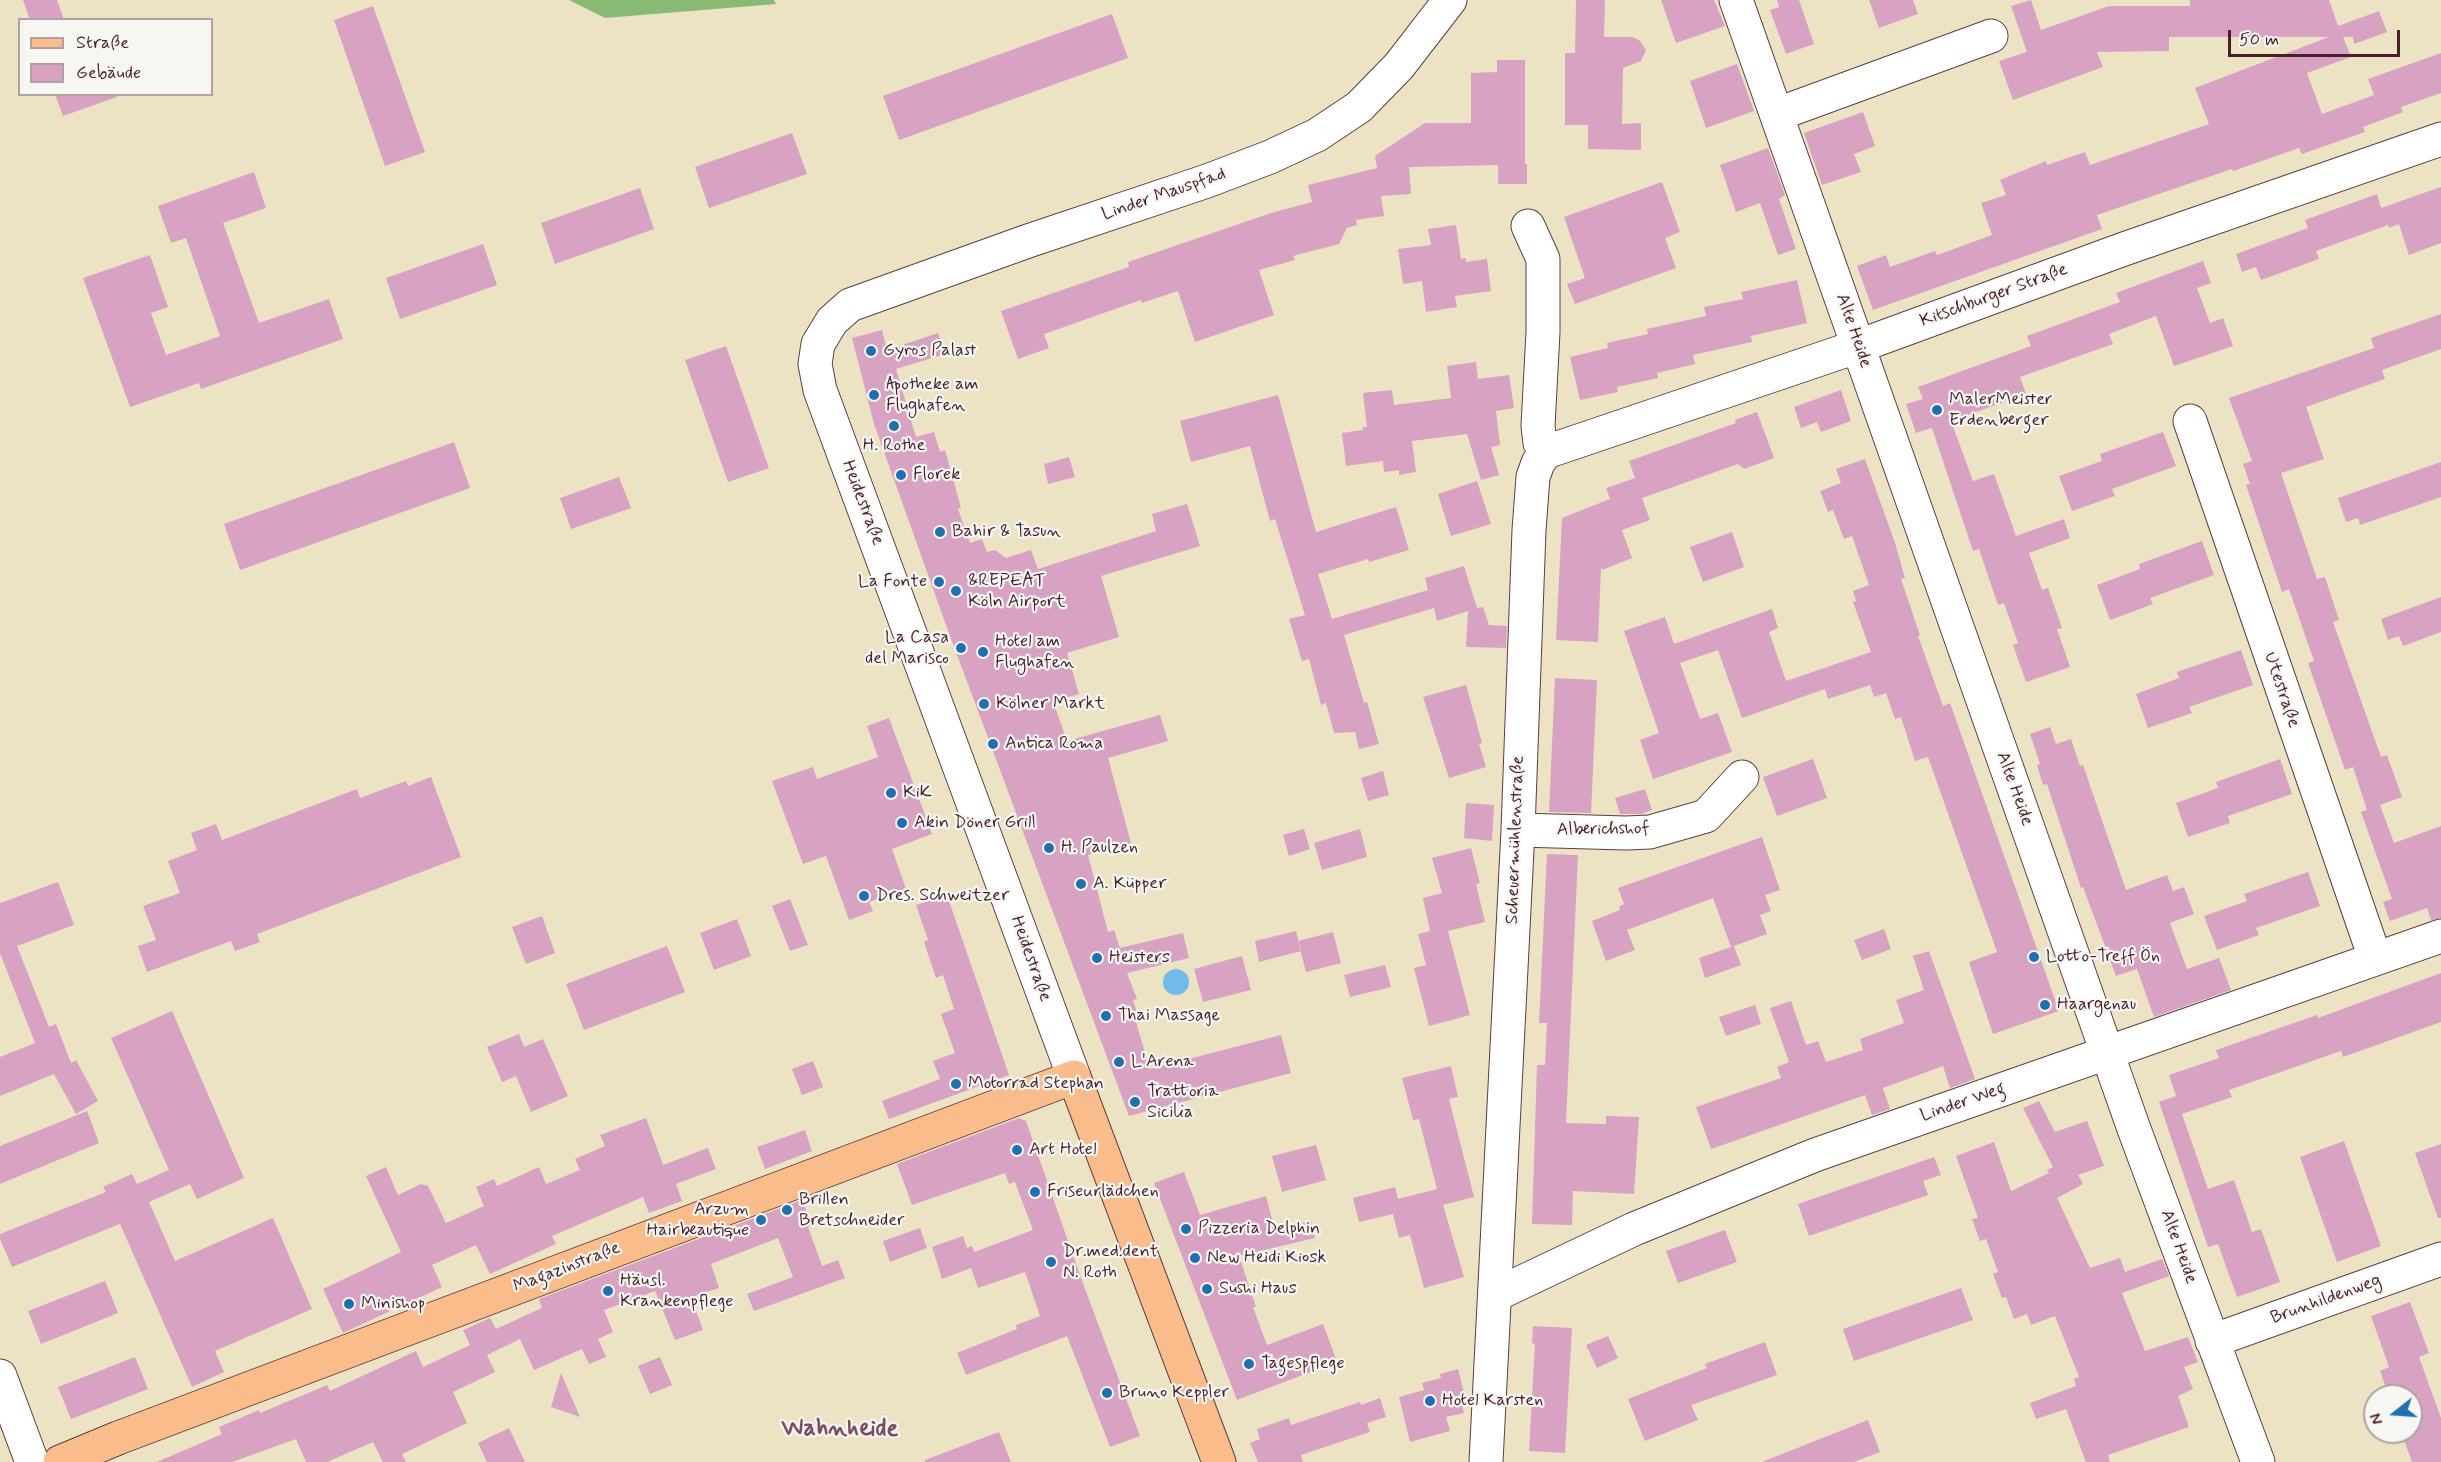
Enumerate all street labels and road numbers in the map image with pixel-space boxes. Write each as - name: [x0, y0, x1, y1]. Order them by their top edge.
- street label: Linder Mauspfad: [1099, 164, 1229, 226]
- street label: Kitschburger Straße: [1917, 259, 2071, 333]
- street label: Alte Heide: [1830, 291, 1876, 371]
- street label: Heidestraße: [836, 457, 888, 549]
- street label: Utestraße: [2258, 649, 2304, 731]
- street label: Alte Heide: [1991, 749, 2037, 829]
- street label: Scheuermühlenstraße: [1502, 755, 1530, 925]
- street label: Alberichshof: [1556, 818, 1650, 842]
- street label: Heidestraße: [1005, 913, 1055, 1005]
- street label: Linder Weg: [1918, 1078, 2008, 1128]
- street label: Alte Heide: [2155, 1207, 2201, 1287]
- street label: Magazinstraße: [511, 1238, 623, 1298]
- street label: Brunhildenweg: [2268, 1270, 2384, 1330]

